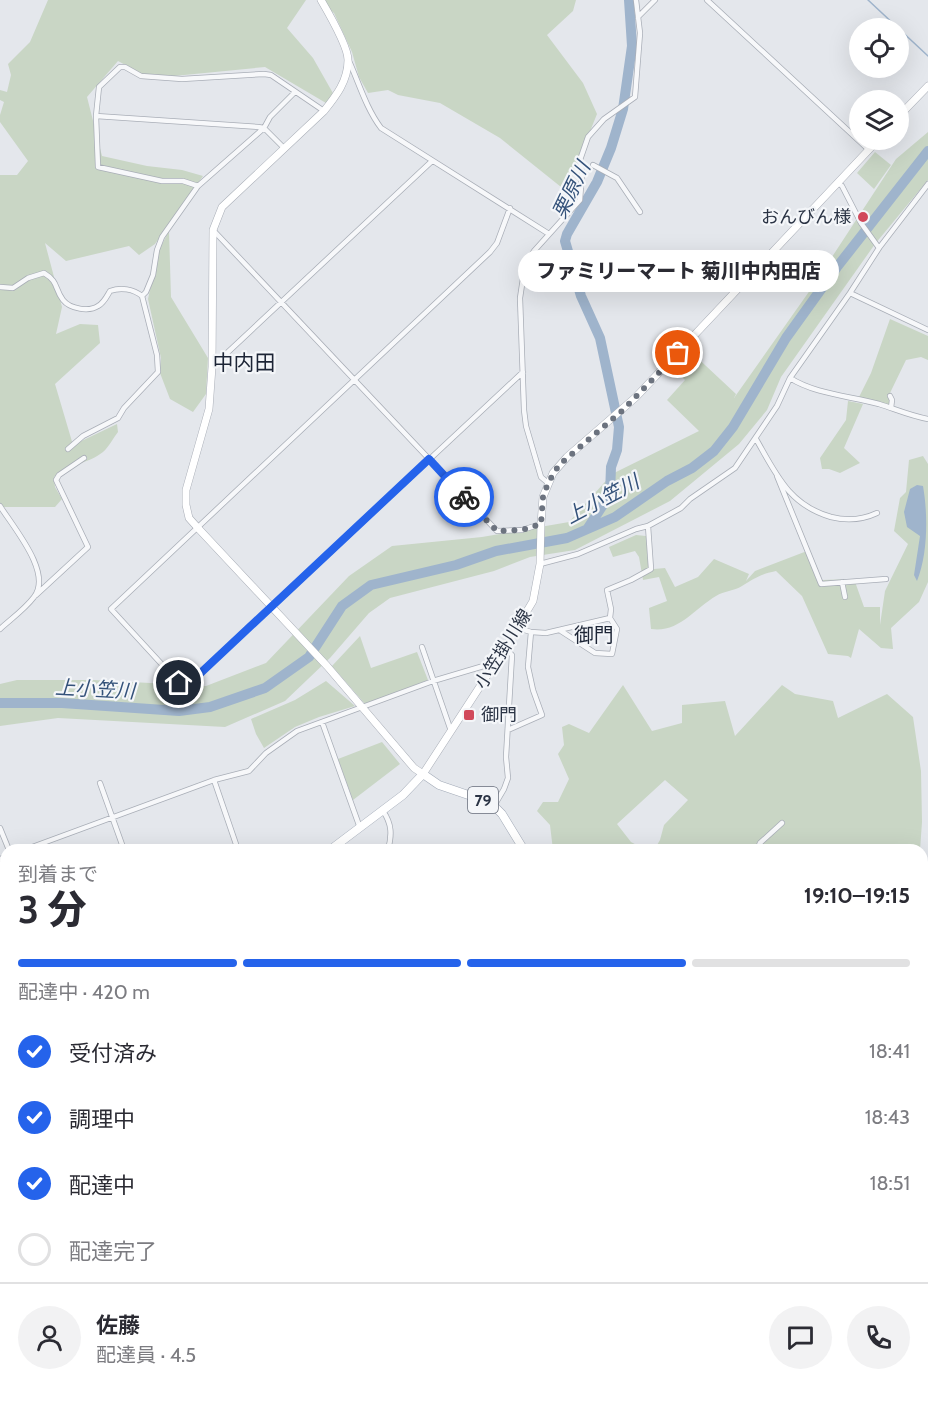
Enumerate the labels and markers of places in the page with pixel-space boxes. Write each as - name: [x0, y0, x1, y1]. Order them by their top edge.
- place label: おんびん様: [761, 206, 851, 228]
- marker: おんびん様: [856, 210, 870, 224]
- callout: ファミリーマート 菊川中内田店: [518, 251, 838, 293]
- pin: [652, 327, 703, 378]
- pin: [153, 657, 204, 708]
- place label: 御門: [481, 704, 517, 726]
- marker: 御門: [462, 708, 476, 722]

